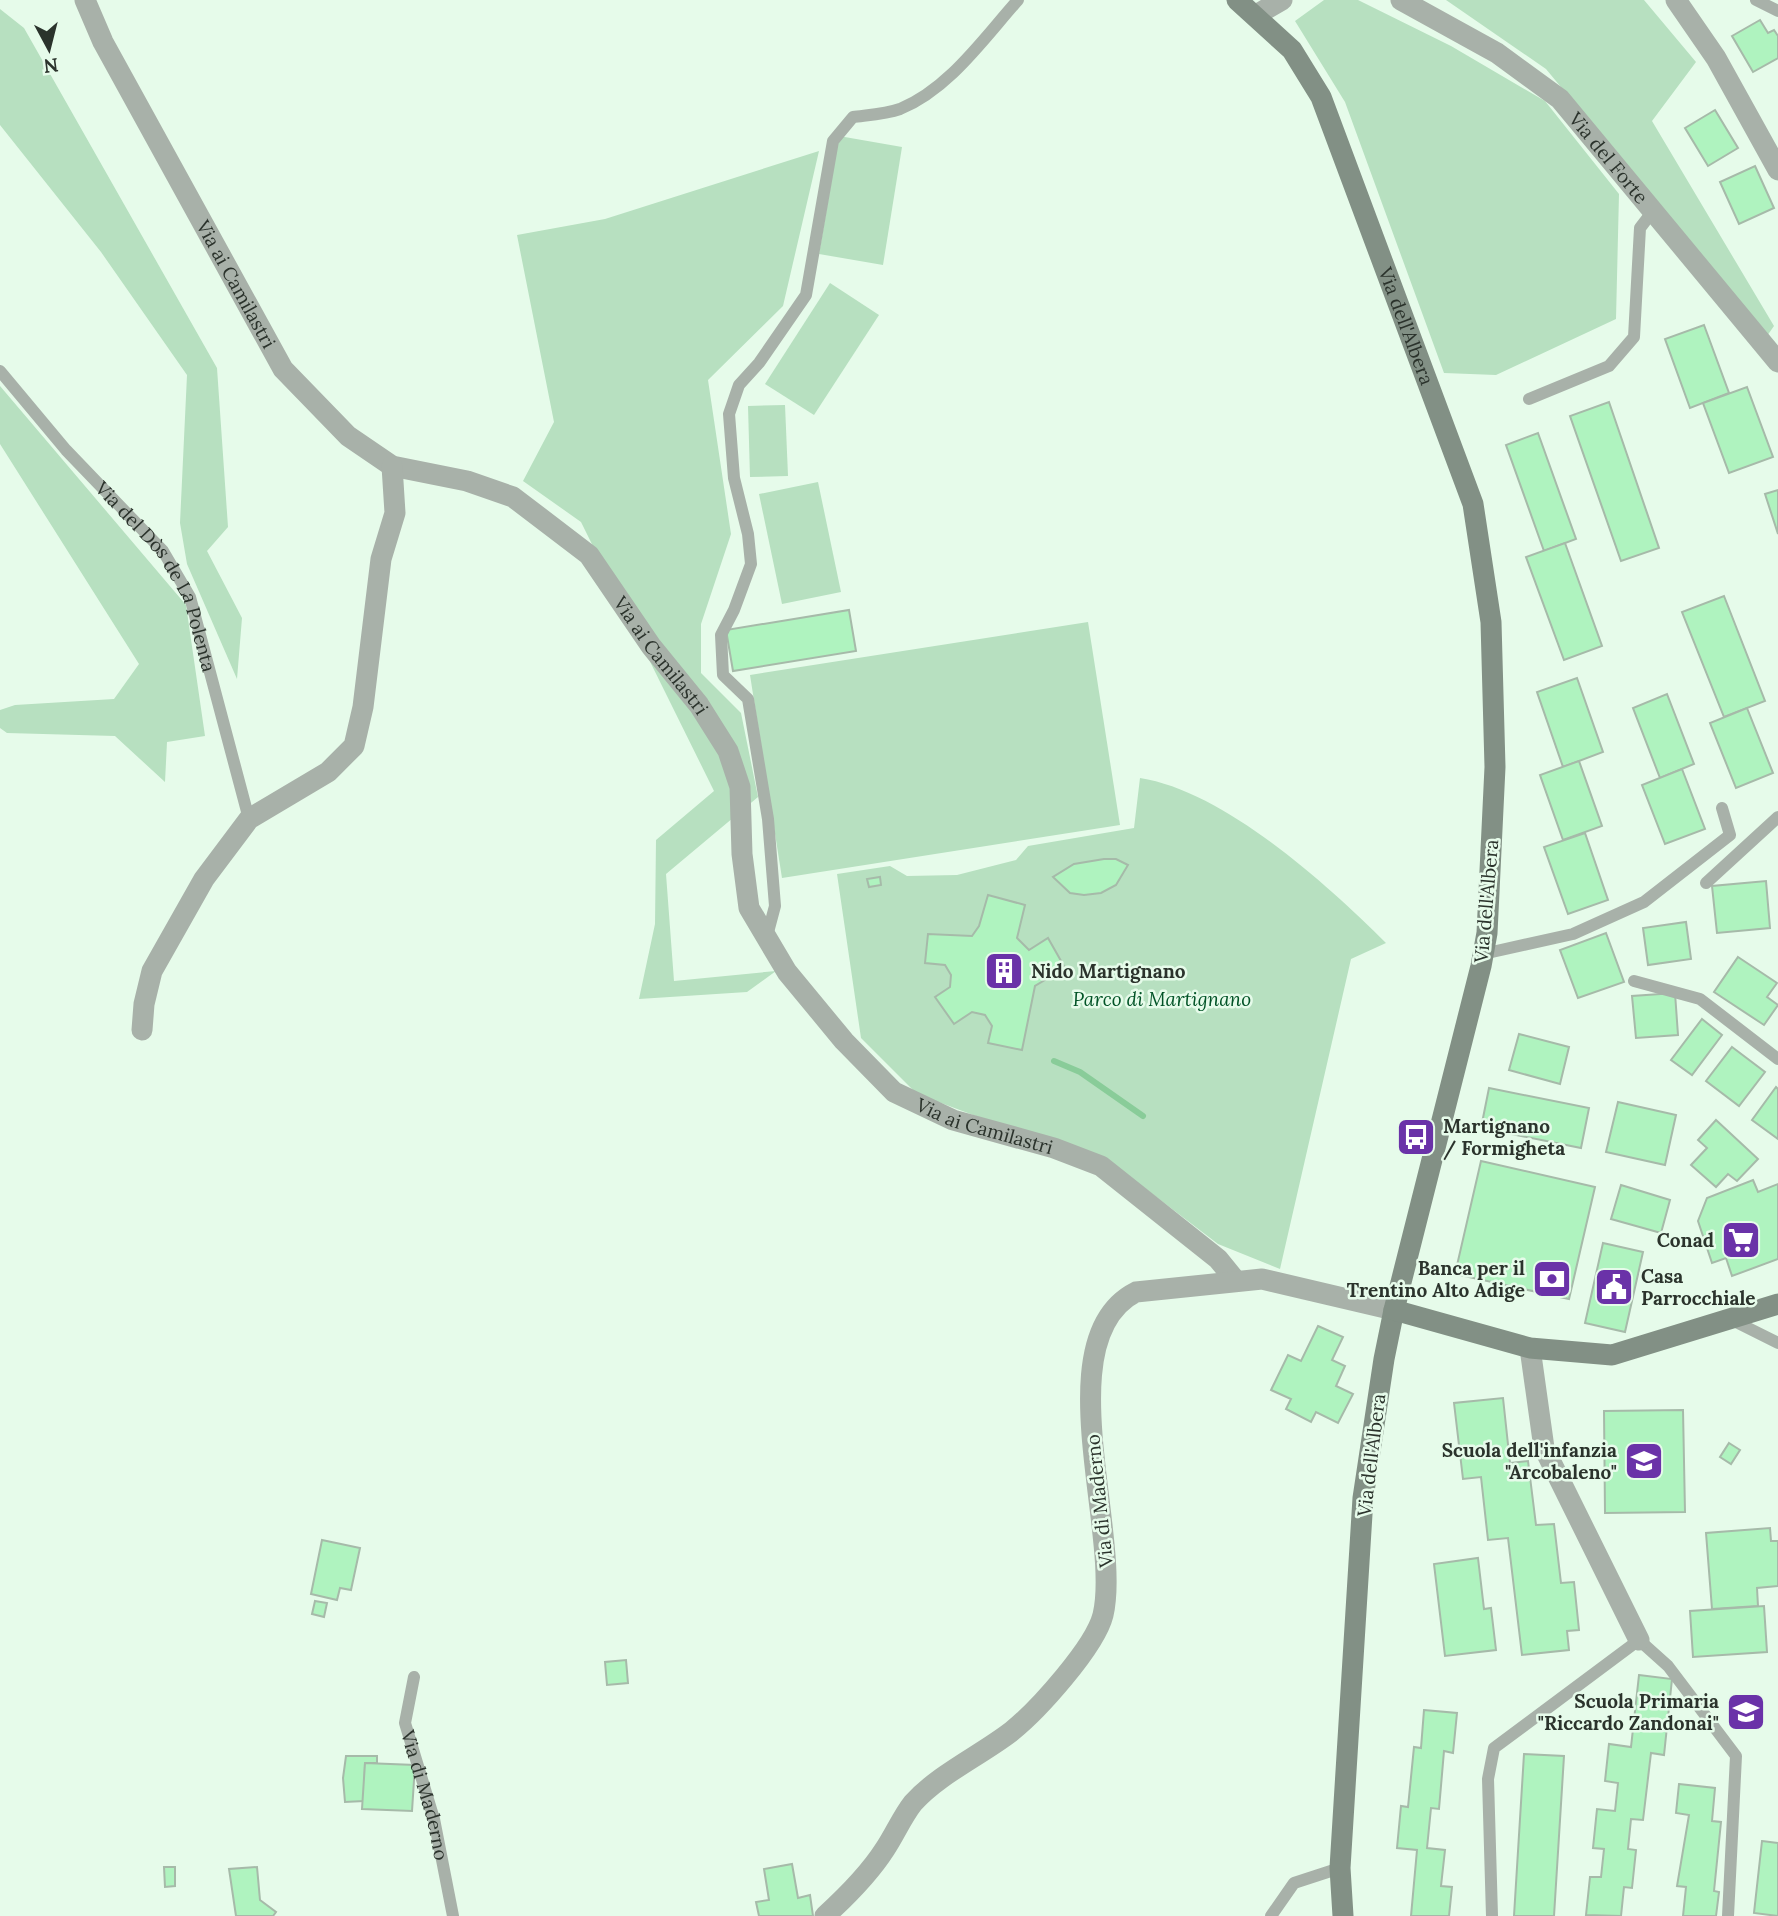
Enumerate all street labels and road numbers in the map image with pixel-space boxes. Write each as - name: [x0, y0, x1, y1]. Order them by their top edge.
- street label: Via del Forte: [1563, 106, 1654, 208]
- street label: Via ai Camilastri: [191, 215, 281, 352]
- street label: Via dell'Albera: [1373, 263, 1439, 388]
- street label: Via del Dòs de La Polenta: [90, 475, 221, 675]
- street label: Via ai Camilastri: [608, 591, 714, 719]
- street label: Via dell'Albera: [1469, 838, 1503, 965]
- street label: Via ai Camilastri: [911, 1092, 1056, 1159]
- street label: Via dell'Albera: [1351, 1392, 1390, 1519]
- street label: Via di Maderno: [1080, 1433, 1118, 1570]
- street label: Via di Maderno: [396, 1726, 454, 1862]

